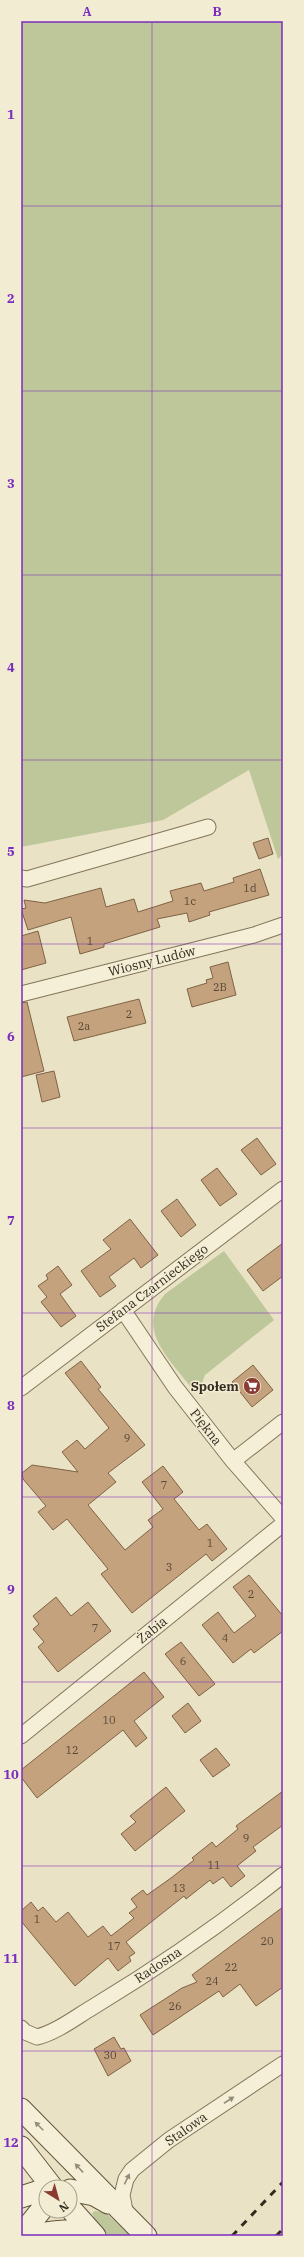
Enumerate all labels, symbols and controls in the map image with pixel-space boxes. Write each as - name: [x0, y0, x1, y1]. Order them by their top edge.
- text: A: [82, 3, 92, 20]
- text: B: [212, 3, 222, 20]
- text: 1: [7, 106, 15, 123]
- text: 2: [7, 290, 15, 307]
- text: 3: [7, 475, 15, 492]
- text: 4: [7, 659, 15, 676]
- text: 5: [7, 843, 15, 860]
- house number: 1d: [243, 881, 257, 895]
- house number: 1c: [184, 894, 196, 908]
- house number: 1: [87, 934, 93, 948]
- street label: Wiosny Ludów: [107, 942, 197, 980]
- house number: 2B: [213, 980, 227, 994]
- house number: 2: [126, 1007, 132, 1021]
- house number: 2a: [78, 1019, 90, 1033]
- text: 6: [7, 1028, 15, 1045]
- text: 7: [7, 1212, 15, 1229]
- street label: Stefana Czarnieckiego: [93, 1240, 211, 1336]
- supermarket icon: Społem: [242, 1376, 262, 1396]
- place label: Społem: [191, 1378, 239, 1395]
- text: 8: [7, 1397, 15, 1414]
- street label: Piękna: [186, 1405, 226, 1449]
- house number: 9: [124, 1431, 130, 1445]
- house number: 7: [161, 1478, 167, 1492]
- house number: 1: [207, 1536, 213, 1550]
- house number: 3: [166, 1560, 172, 1574]
- text: 9: [7, 1581, 15, 1598]
- house number: 2: [248, 1587, 254, 1601]
- street label: Żabia: [133, 1613, 171, 1647]
- house number: 7: [92, 1621, 98, 1635]
- house number: 4: [222, 1631, 229, 1645]
- house number: 6: [180, 1654, 186, 1668]
- house number: 10: [102, 1713, 116, 1727]
- house number: 12: [65, 1743, 79, 1757]
- text: 10: [3, 1766, 19, 1783]
- house number: 9: [243, 1831, 249, 1845]
- house number: 11: [207, 1858, 221, 1872]
- house number: 13: [172, 1881, 186, 1895]
- house number: 1: [34, 1912, 40, 1926]
- house number: 20: [260, 1934, 274, 1948]
- house number: 17: [107, 1939, 121, 1953]
- street label: Radosna: [131, 1943, 185, 1987]
- text: 11: [3, 1950, 19, 1967]
- house number: 22: [224, 1960, 238, 1974]
- house number: 24: [205, 1974, 219, 1988]
- house number: 26: [168, 1999, 182, 2013]
- house number: 30: [103, 2048, 117, 2062]
- one-way arrow: [224, 2096, 234, 2104]
- street label: Stalowa: [162, 2108, 210, 2150]
- one-way arrow: [34, 2121, 44, 2131]
- text: 12: [3, 2134, 19, 2151]
- one-way arrow: [75, 2163, 84, 2173]
- one-way arrow: [124, 2173, 130, 2185]
- north arrow: [38, 2179, 78, 2219]
- text: N: [56, 2199, 72, 2215]

